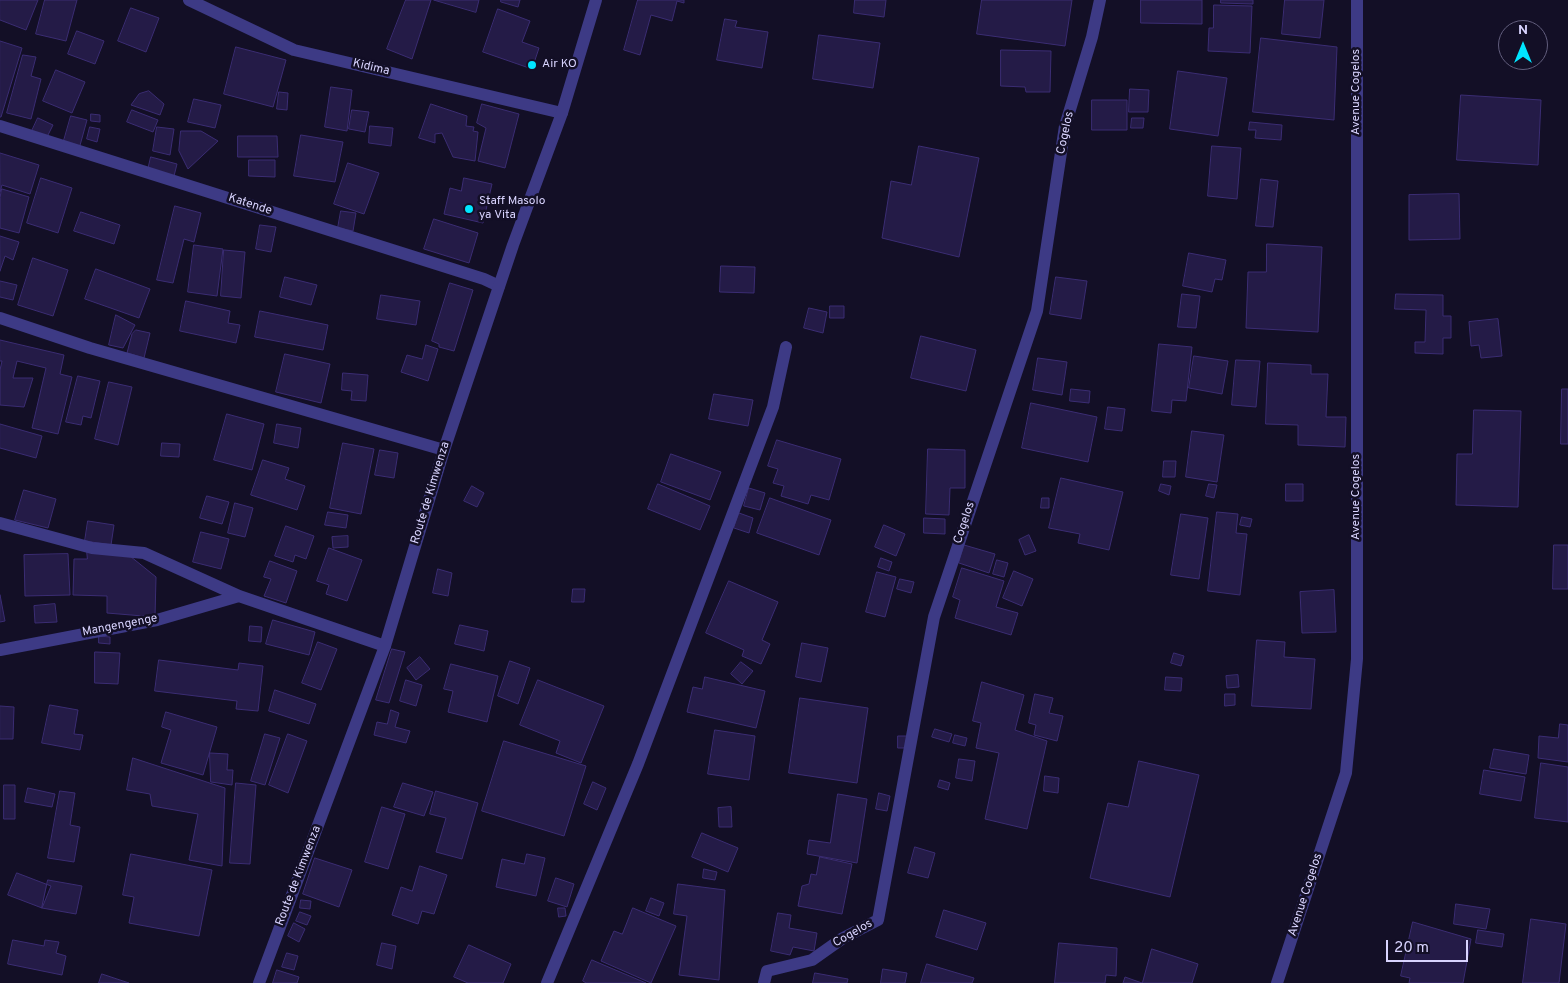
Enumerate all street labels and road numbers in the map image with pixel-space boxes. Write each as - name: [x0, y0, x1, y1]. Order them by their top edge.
- street label: Avenue Cogelos: [1350, 49, 1364, 135]
- street label: Kidima: [351, 57, 391, 79]
- street label: Cogelos: [1054, 110, 1078, 156]
- street label: Katende: [226, 191, 274, 219]
- street label: Route de Kimwenza: [409, 440, 453, 546]
- street label: Avenue Cogelos: [1350, 454, 1364, 540]
- street label: Cogelos: [951, 500, 979, 546]
- street label: Mangengenge: [81, 612, 159, 640]
- street label: Route de Kimwenza: [273, 824, 325, 928]
- street label: Avenue Cogelos: [1286, 852, 1326, 938]
- street label: Cogelos: [831, 917, 875, 951]

